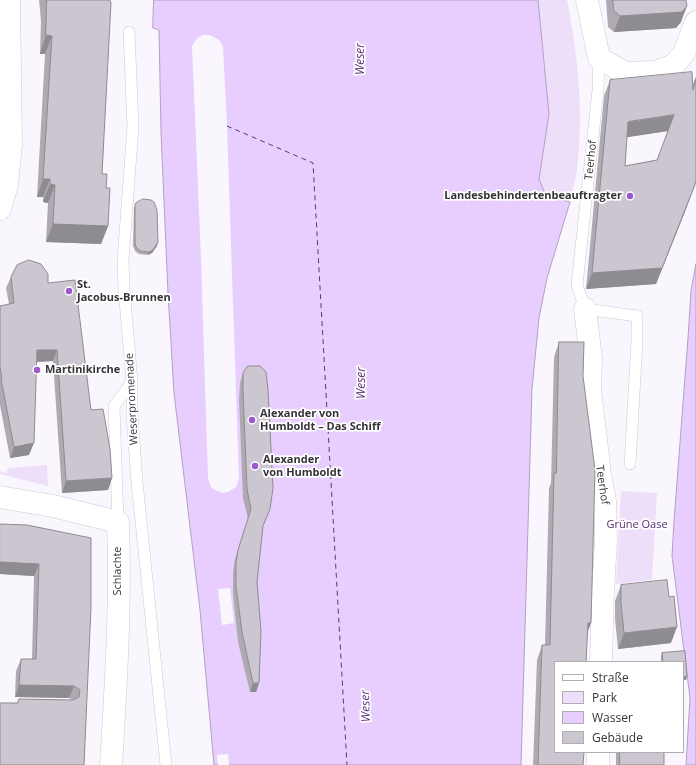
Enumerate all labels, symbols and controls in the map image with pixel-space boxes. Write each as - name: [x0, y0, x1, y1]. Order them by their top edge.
- water label: Weser: [354, 43, 368, 75]
- street label: Teerhof: [582, 139, 600, 181]
- place label: Landesbehindertenbeauftragter: [444, 189, 622, 203]
- marker: Landesbehindertenbeauftragter: [625, 191, 635, 201]
- place label: St. Jacobus-Brunnen: [77, 278, 171, 304]
- marker: St. Jacobus-Brunnen: [64, 286, 74, 296]
- street label: Weserpromenade: [123, 353, 141, 445]
- place label: Martinikirche: [45, 363, 120, 377]
- marker: Martinikirche: [32, 365, 42, 375]
- water label: Weser: [355, 367, 369, 399]
- place label: Alexander von Humboldt – Das Schiff: [260, 407, 380, 433]
- marker: Alexander von Humboldt – Das Schiff: [247, 415, 257, 425]
- place label: Alexander von Humboldt: [263, 453, 341, 479]
- marker: Alexander von Humboldt: [250, 461, 260, 471]
- street label: Teerhof: [593, 464, 611, 506]
- park label: Grüne Oase: [606, 518, 668, 532]
- street label: Schlachte: [111, 546, 125, 596]
- legend: [554, 661, 684, 753]
- text: Straße: [592, 669, 629, 686]
- text: Park: [592, 689, 617, 706]
- water label: Weser: [358, 690, 374, 722]
- text: Wasser: [592, 709, 633, 726]
- text: Gebäude: [592, 729, 643, 746]

